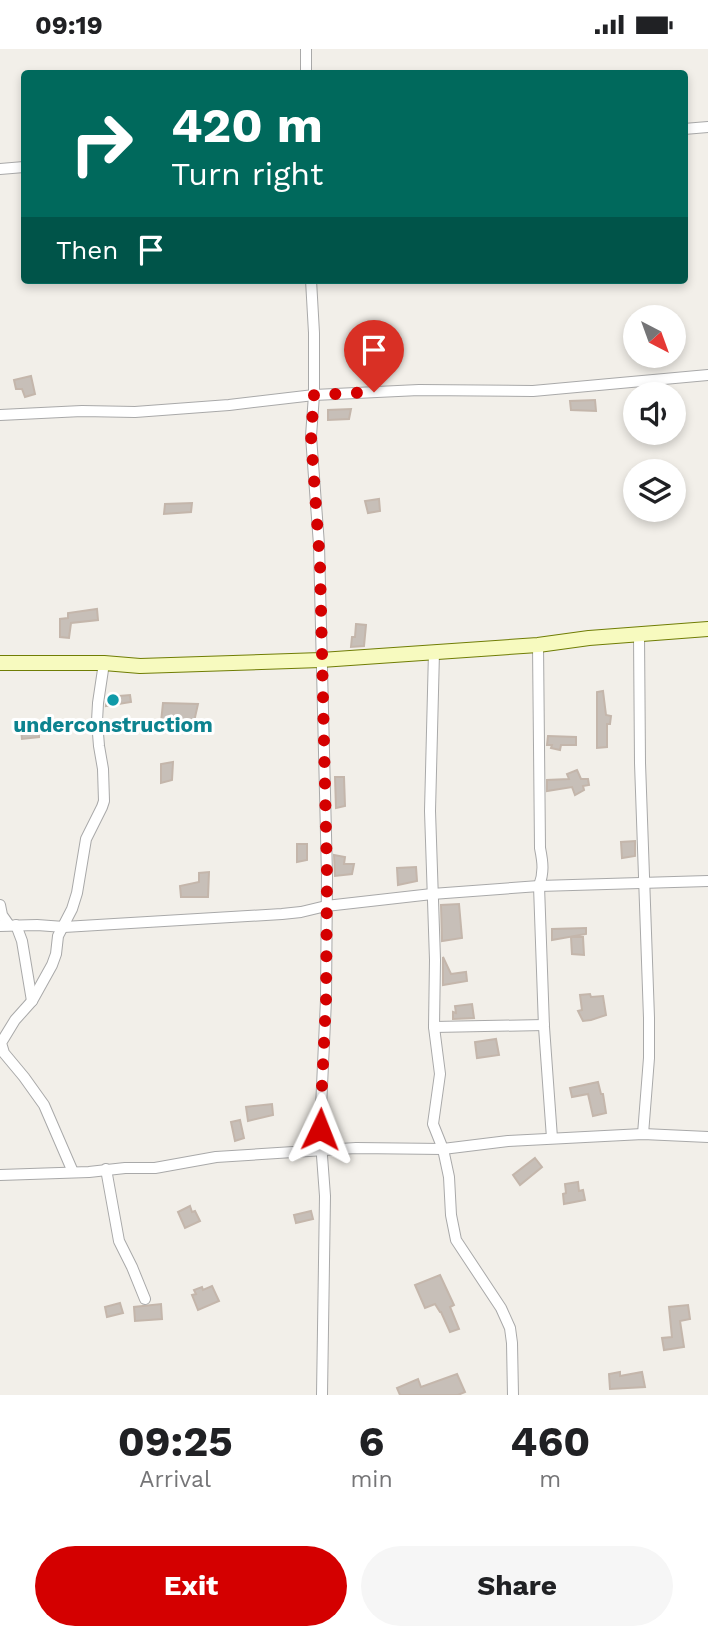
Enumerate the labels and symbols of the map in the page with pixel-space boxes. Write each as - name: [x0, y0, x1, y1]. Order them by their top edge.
- north arrow: [623, 305, 686, 367]
- pin: [344, 320, 404, 392]
- marker: underconstructiom: [105, 692, 121, 708]
- place label: underconstructiom: [13, 712, 213, 737]
- position arrow: [283, 1092, 357, 1166]

